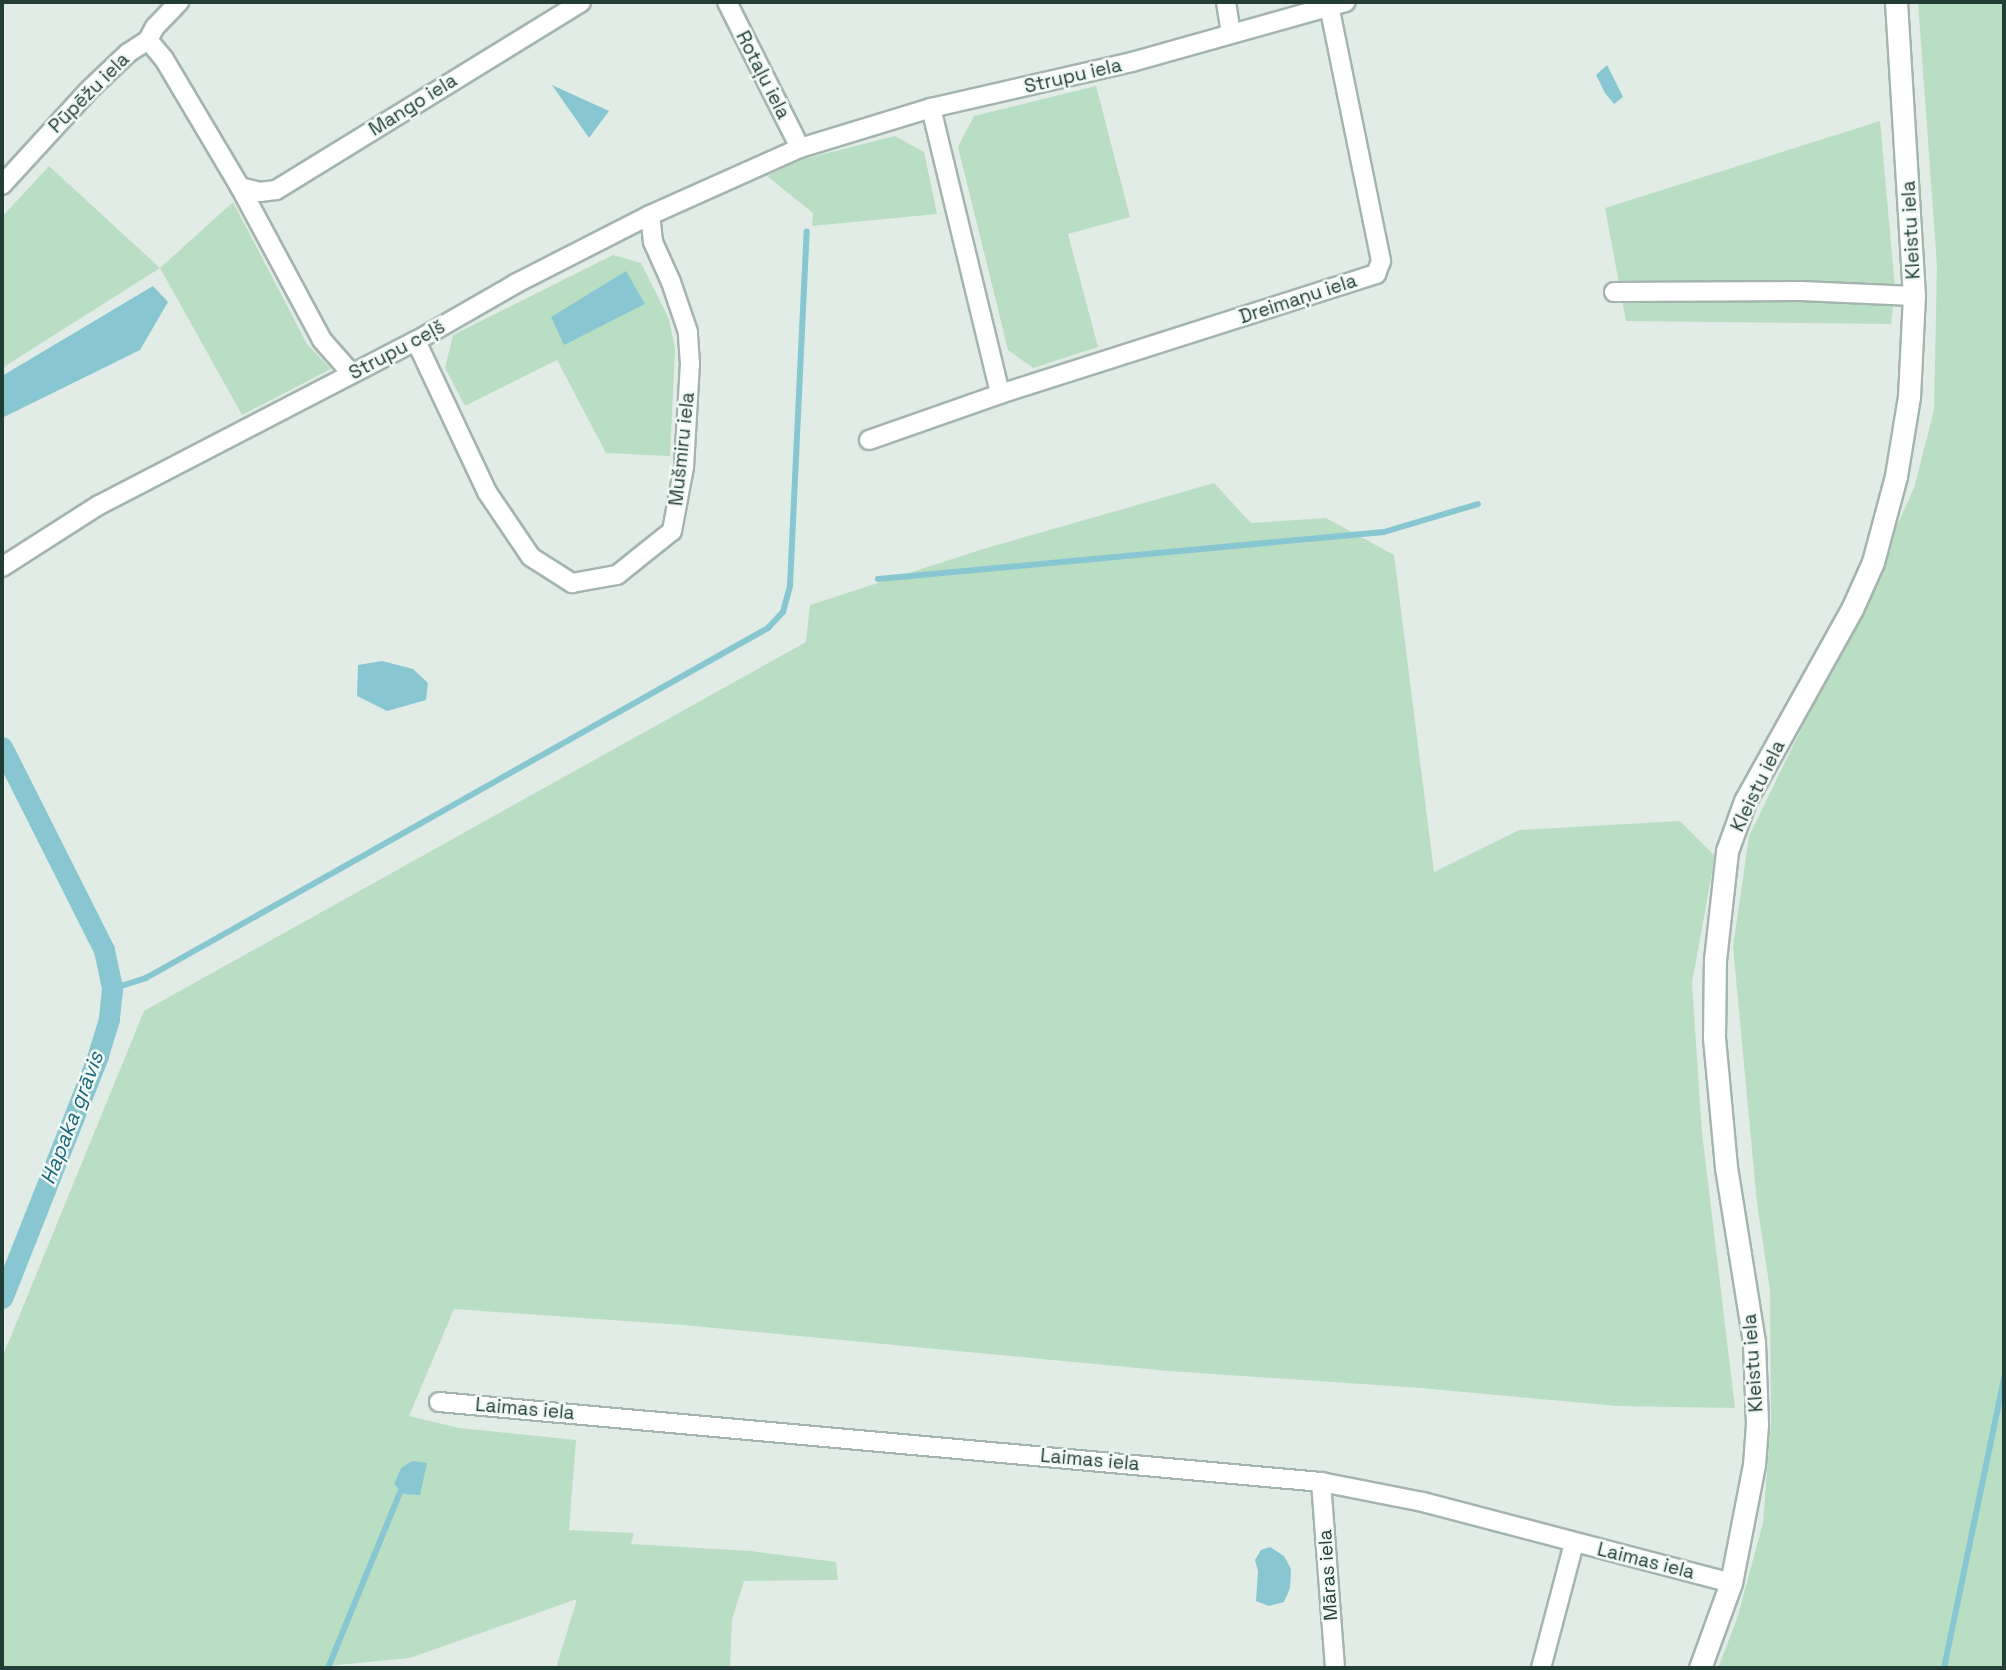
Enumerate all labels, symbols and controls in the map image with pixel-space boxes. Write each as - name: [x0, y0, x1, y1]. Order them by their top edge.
- street label: Rotaļu iela: [731, 27, 795, 123]
- street label: Pūpēžu iela: [44, 48, 134, 138]
- street label: Strupu iela: [1022, 54, 1124, 98]
- street label: Mango iela: [365, 69, 461, 141]
- street label: Kleistu iela: [1897, 180, 1925, 280]
- street label: Dreimaņu iela: [1236, 269, 1360, 329]
- street label: Strupu ceļš: [345, 315, 449, 385]
- street label: Mušmiru iela: [665, 391, 699, 507]
- street label: Kleistu iela: [1726, 737, 1790, 835]
- water label: Hapaka grāvis: [35, 1048, 109, 1188]
- street label: Kleistu iela: [1738, 1313, 1768, 1413]
- street label: Laimas iela: [474, 1393, 576, 1425]
- street label: Laimas iela: [1039, 1444, 1141, 1476]
- street label: Māras iela: [1313, 1529, 1343, 1621]
- street label: Laimas iela: [1595, 1538, 1697, 1584]

